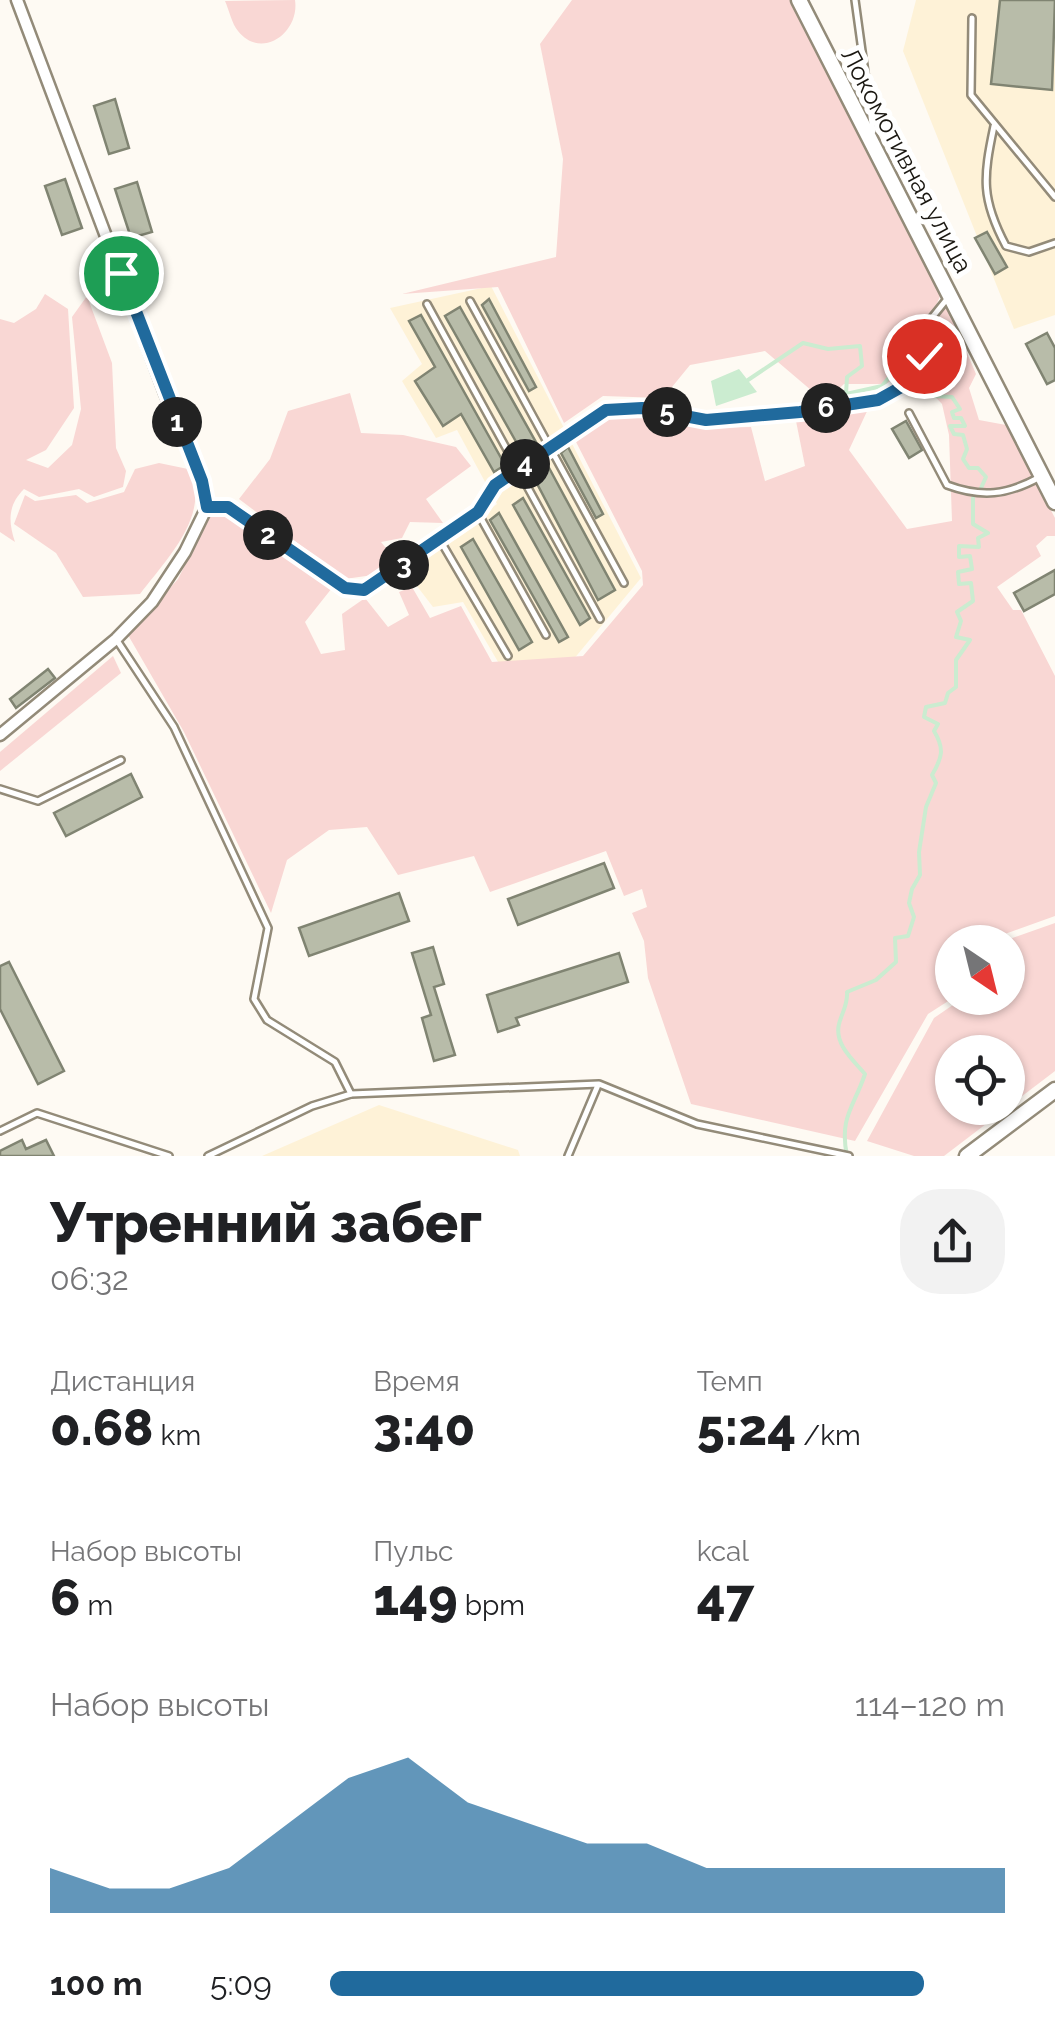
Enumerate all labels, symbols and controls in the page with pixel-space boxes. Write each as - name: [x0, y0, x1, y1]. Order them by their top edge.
- street label: Локомотивная улица: [835, 42, 979, 278]
- pin: [79, 231, 164, 316]
- icon: arrive: [94, 246, 149, 301]
- pin: [882, 314, 967, 399]
- icon: check: [897, 329, 952, 384]
- pin: 6: [801, 383, 851, 433]
- pin: 5: [642, 387, 692, 437]
- text: 6: [818, 391, 835, 424]
- text: 5: [659, 395, 675, 428]
- pin: 1: [152, 397, 202, 447]
- text: 1: [170, 405, 184, 438]
- pin: 4: [500, 439, 550, 489]
- text: 4: [517, 447, 533, 480]
- pin: 2: [243, 510, 293, 560]
- text: 2: [260, 518, 276, 551]
- pin: 3: [379, 540, 429, 590]
- text: 3: [396, 548, 412, 581]
- north arrow: [935, 925, 1025, 1015]
- map controls: [935, 925, 1025, 1125]
- button: locate: [935, 1035, 1025, 1125]
- button: share: [900, 1189, 1005, 1294]
- text: Утренний забег: [50, 1190, 482, 1255]
- text: 06:32: [50, 1260, 129, 1297]
- text: Дистанция: [50, 1365, 195, 1398]
- text: Время: [373, 1365, 460, 1398]
- text: Темп: [697, 1365, 763, 1398]
- text: 0.68: [50, 1398, 153, 1457]
- text: 3:40: [373, 1398, 475, 1457]
- text: 5:24: [697, 1398, 796, 1457]
- text: km: [153, 1419, 201, 1452]
- text: /km: [796, 1419, 861, 1452]
- text: Набор высоты: [50, 1535, 242, 1568]
- text: Пульс: [373, 1535, 453, 1568]
- text: kcal: [697, 1535, 749, 1568]
- text: 6: [50, 1568, 80, 1627]
- text: 149: [373, 1568, 458, 1627]
- text: 47: [697, 1568, 754, 1627]
- text: m: [80, 1589, 113, 1622]
- text: bpm: [458, 1589, 525, 1622]
- text: Набор высоты: [50, 1686, 270, 1723]
- text: 114–120 m: [855, 1686, 1005, 1723]
- text: 100 m: [50, 1965, 143, 2002]
- text: 5:09: [210, 1965, 272, 2002]

